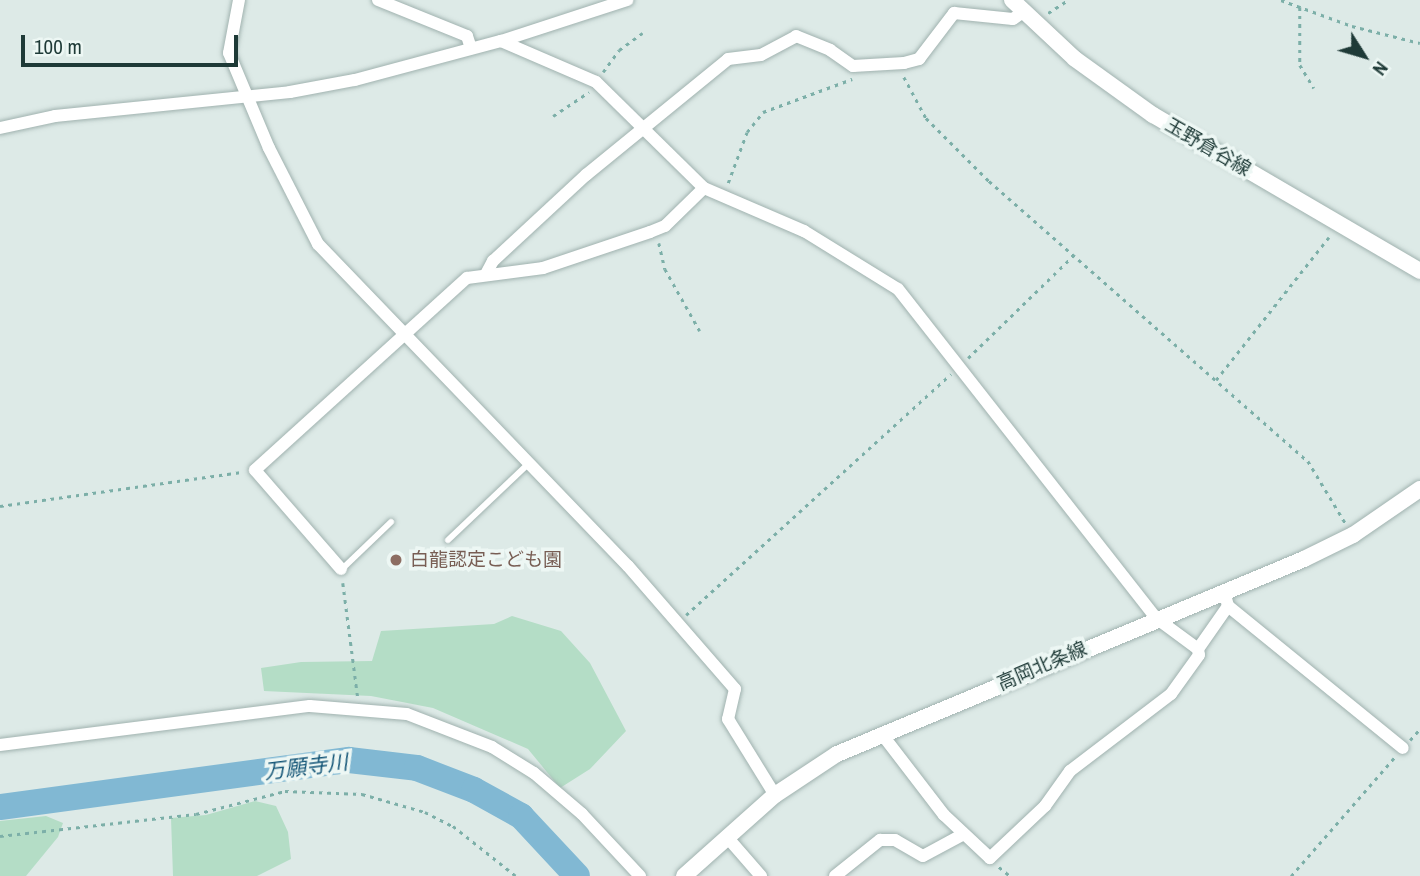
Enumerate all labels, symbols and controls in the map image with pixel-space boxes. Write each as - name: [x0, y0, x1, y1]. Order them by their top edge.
- scale bar: [24, 21, 242, 65]
- north arrow: [1329, 21, 1399, 91]
- text: 100 m: [34, 32, 82, 61]
- text: N: [1367, 56, 1395, 81]
- street label: 玉野倉谷線: [1161, 113, 1255, 181]
- place label: 白龍認定こども園: [410, 549, 562, 571]
- marker: 白龍認定こども園: [388, 552, 404, 568]
- street label: 高岡北条線: [994, 637, 1090, 695]
- water label: 万願寺川: [263, 749, 349, 785]

